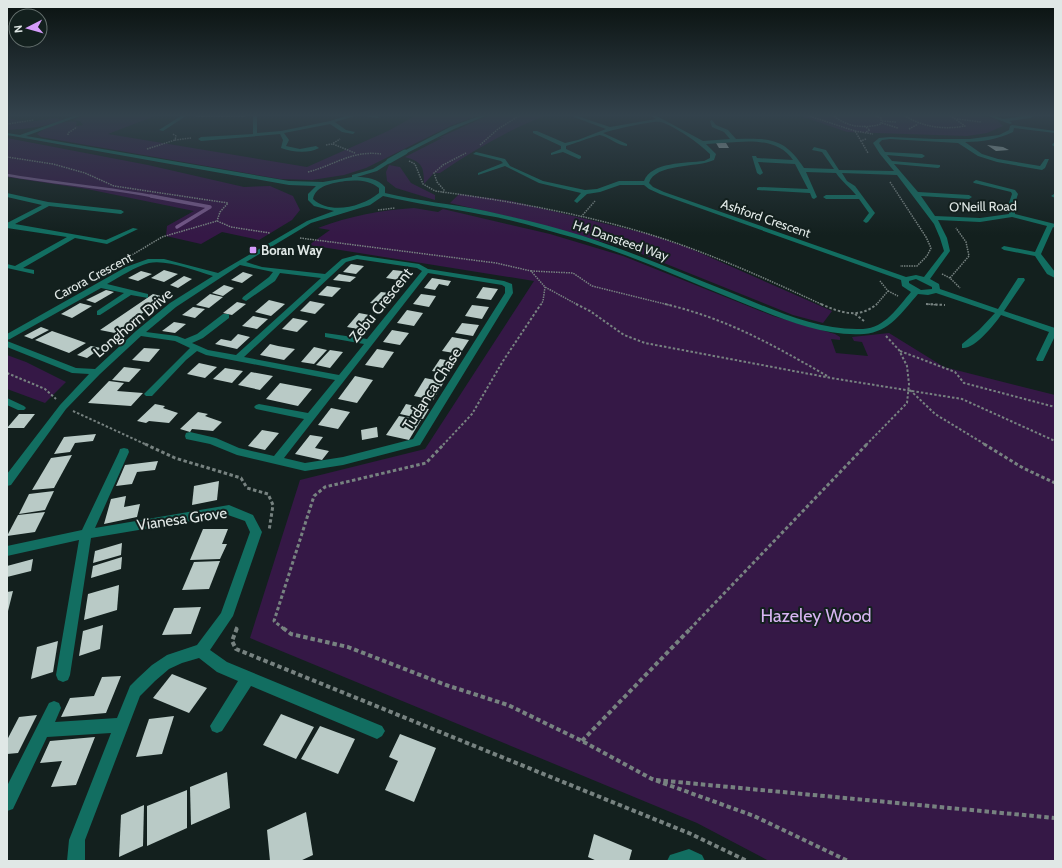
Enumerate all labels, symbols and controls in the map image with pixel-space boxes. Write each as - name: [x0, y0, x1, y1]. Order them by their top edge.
- north arrow: [8, 8, 48, 48]
- text: N: [11, 24, 25, 34]
- street label: Ashford Crescent: [719, 195, 813, 241]
- street label: O'Neill Road: [949, 197, 1017, 215]
- street label: H4 Dansteed Way: [571, 216, 671, 264]
- place label: Boran Way: [261, 242, 323, 258]
- marker: Boran Way: [248, 245, 258, 255]
- street label: Carora Crescent: [51, 248, 135, 303]
- street label: Zebu Crescent: [346, 264, 416, 346]
- street label: Longhorn Drive: [90, 284, 177, 361]
- street label: Tudanca Chase: [399, 344, 465, 433]
- street label: Vianesa Grove: [136, 504, 228, 534]
- park label: Hazeley Wood: [760, 605, 872, 627]

